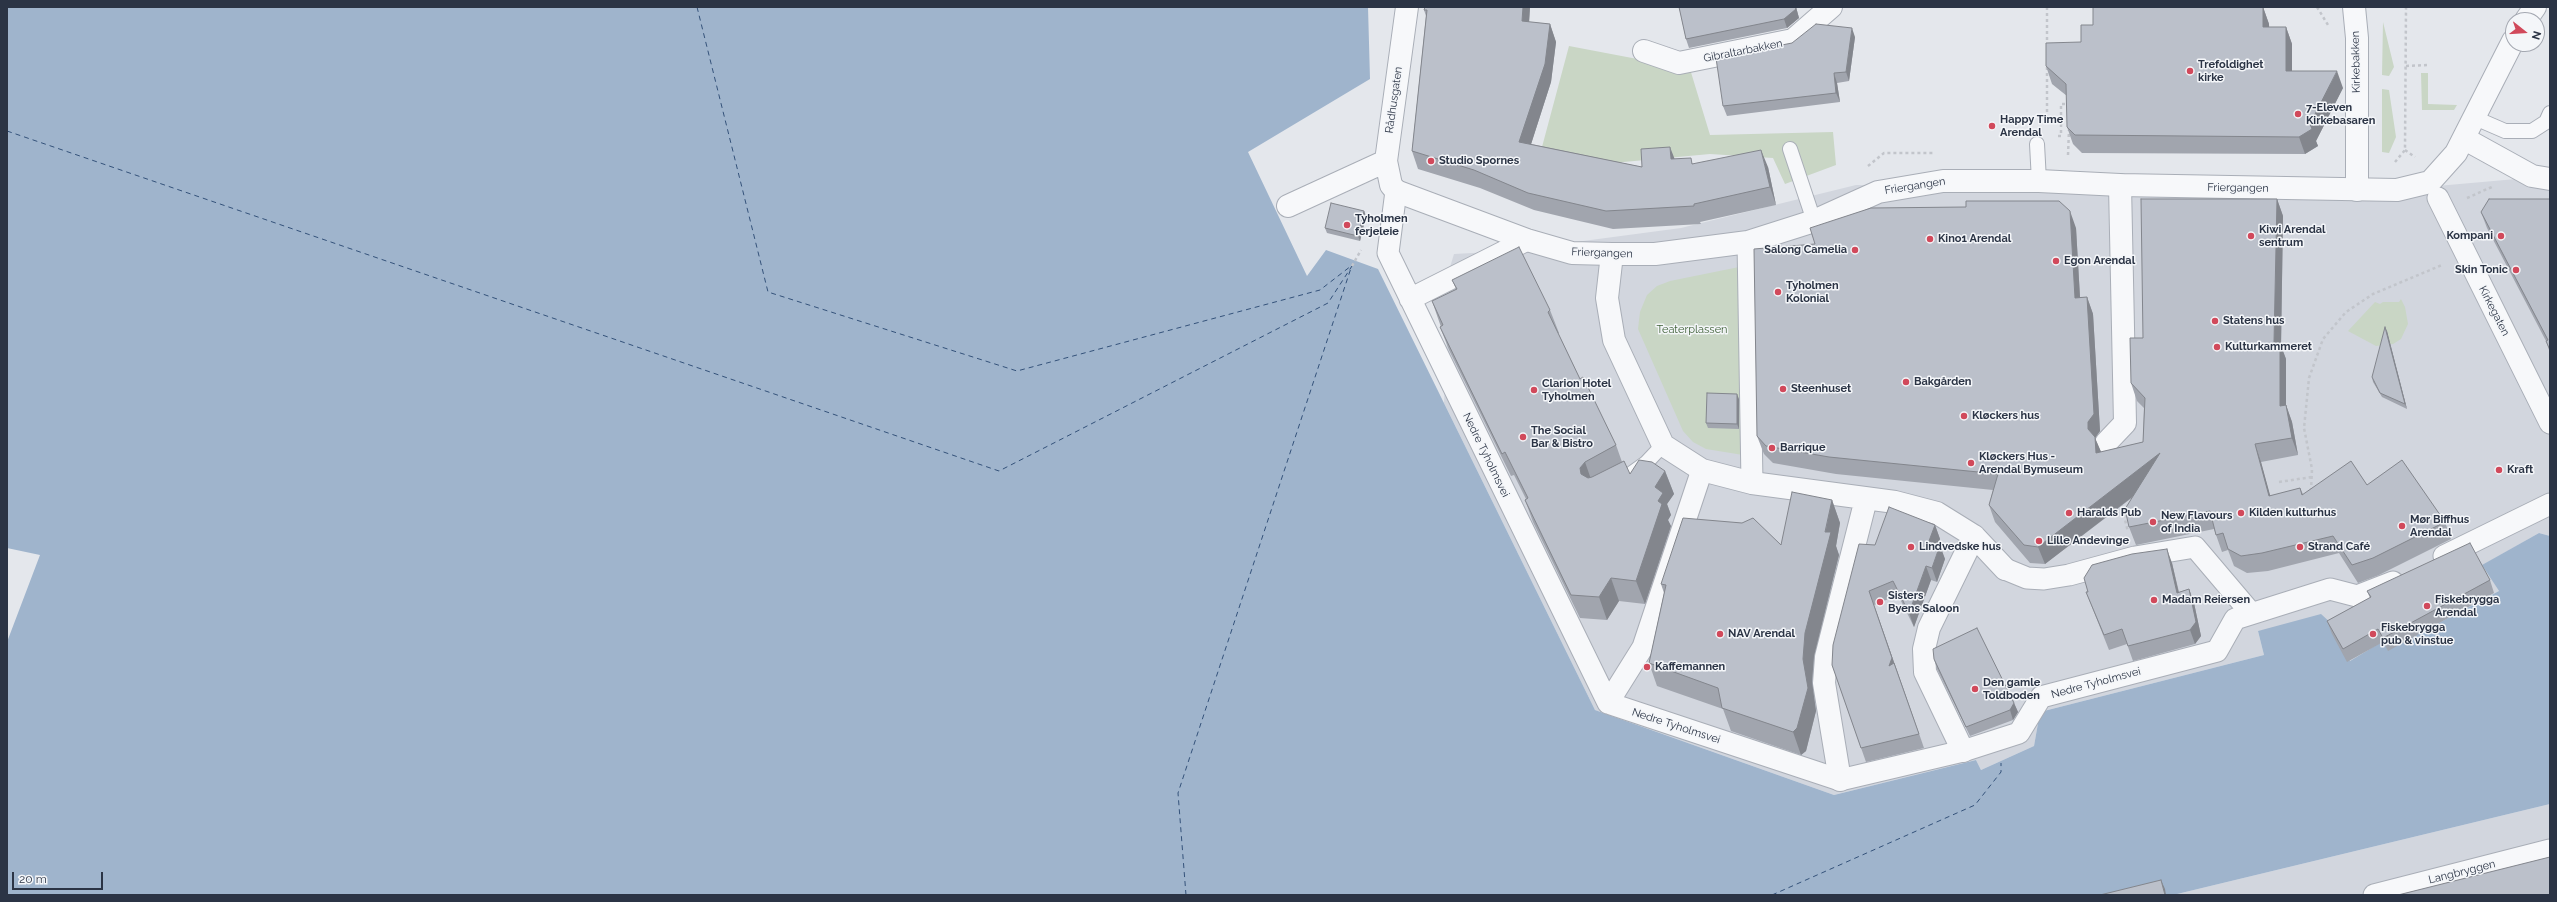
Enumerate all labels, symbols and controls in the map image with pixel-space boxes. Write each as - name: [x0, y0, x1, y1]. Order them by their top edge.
- north arrow: [2505, 12, 2545, 52]
- text: N: [2529, 29, 2543, 41]
- street label: Kirkebakken: [2349, 31, 2363, 93]
- street label: Gibraltarbakken: [1702, 37, 1784, 65]
- place label: Trefoldighet kirke: [2198, 58, 2263, 84]
- street label: Rådhusgaten: [1383, 66, 1405, 134]
- marker: Trefoldighet kirke: [2185, 66, 2195, 76]
- place label: 7-Eleven Kirkebasaren: [2306, 101, 2375, 127]
- marker: 7-Eleven Kirkebasaren: [2293, 109, 2303, 119]
- place label: Happy Time Arendal: [2000, 113, 2063, 139]
- marker: Happy Time Arendal: [1987, 121, 1997, 131]
- place label: Studio Spornes: [1439, 154, 1519, 168]
- marker: Studio Spornes: [1426, 156, 1436, 166]
- street label: Friergangen: [1884, 175, 1946, 197]
- street label: Friergangen: [2207, 181, 2269, 195]
- place label: Tyholmen ferjeleie: [1355, 212, 1408, 238]
- marker: Tyholmen ferjeleie: [1342, 220, 1352, 230]
- place label: Kiwi Arendal sentrum: [2259, 223, 2326, 249]
- place label: Kompani: [2446, 229, 2493, 243]
- marker: Kiwi Arendal sentrum: [2246, 231, 2256, 241]
- marker: Kompani: [2496, 231, 2506, 241]
- place label: Kino1 Arendal: [1938, 232, 2011, 246]
- marker: Kino1 Arendal: [1925, 234, 1935, 244]
- place label: Salong Camelia: [1764, 243, 1847, 257]
- street label: Friergangen: [1571, 245, 1633, 261]
- marker: Salong Camelia: [1850, 245, 1860, 255]
- place label: Egon Arendal: [2064, 254, 2135, 268]
- marker: Egon Arendal: [2051, 256, 2061, 266]
- place label: Skin Tonic: [2455, 263, 2508, 277]
- marker: Skin Tonic: [2511, 265, 2521, 275]
- place label: Tyholmen Kolonial: [1786, 279, 1839, 305]
- street label: Kirkegaten: [2476, 284, 2512, 338]
- marker: Tyholmen Kolonial: [1773, 287, 1783, 297]
- place label: Statens hus: [2223, 314, 2284, 328]
- marker: Statens hus: [2210, 316, 2220, 326]
- park label: Teaterplassen: [1656, 323, 1728, 337]
- place label: Kulturkammeret: [2225, 340, 2312, 354]
- marker: Kulturkammeret: [2212, 342, 2222, 352]
- place label: Bakgården: [1914, 375, 1971, 389]
- place label: Clarion Hotel Tyholmen: [1542, 377, 1611, 403]
- marker: Bakgården: [1901, 377, 1911, 387]
- place label: Steenhuset: [1791, 382, 1851, 396]
- marker: Steenhuset: [1778, 384, 1788, 394]
- marker: Clarion Hotel Tyholmen: [1529, 385, 1539, 395]
- place label: Kløckers hus: [1972, 409, 2039, 423]
- street label: Nedre Tyholmsvei: [1460, 411, 1512, 499]
- marker: Kløckers hus: [1959, 411, 1969, 421]
- place label: The Social Bar & Bistro: [1531, 424, 1593, 450]
- marker: The Social Bar & Bistro: [1518, 432, 1528, 442]
- place label: Barrique: [1780, 441, 1825, 455]
- marker: Barrique: [1767, 443, 1777, 453]
- place label: Kløckers Hus - Arendal Bymuseum: [1979, 450, 2083, 476]
- marker: Kløckers Hus - Arendal Bymuseum: [1966, 458, 1976, 468]
- place label: Kraft: [2507, 463, 2533, 477]
- marker: Kraft: [2494, 465, 2504, 475]
- place label: Haralds Pub: [2077, 506, 2141, 520]
- place label: Kilden kulturhus: [2249, 506, 2336, 520]
- marker: Haralds Pub: [2064, 508, 2074, 518]
- marker: Kilden kulturhus: [2236, 508, 2246, 518]
- place label: New Flavours of India: [2161, 509, 2232, 535]
- place label: Mør Biffhus Arendal: [2410, 513, 2469, 539]
- marker: New Flavours of India: [2148, 517, 2158, 527]
- marker: Mør Biffhus Arendal: [2397, 521, 2407, 531]
- place label: Lille Andevinge: [2047, 534, 2129, 548]
- marker: Lille Andevinge: [2034, 536, 2044, 546]
- place label: Lindvedske hus: [1919, 540, 2001, 554]
- place label: Strand Café: [2308, 540, 2370, 554]
- marker: Lindvedske hus: [1906, 542, 1916, 552]
- marker: Strand Café: [2295, 542, 2305, 552]
- place label: Sisters Byens Saloon: [1888, 589, 1959, 615]
- place label: Madam Reiersen: [2162, 593, 2250, 607]
- place label: Fiskebrygga Arendal: [2435, 593, 2499, 619]
- marker: Madam Reiersen: [2149, 595, 2159, 605]
- marker: Sisters Byens Saloon: [1875, 597, 1885, 607]
- marker: Fiskebrygga Arendal: [2422, 601, 2432, 611]
- place label: Fiskebrygga pub & vinstue: [2381, 621, 2453, 647]
- place label: NAV Arendal: [1728, 627, 1795, 641]
- marker: NAV Arendal: [1715, 629, 1725, 639]
- marker: Fiskebrygga pub & vinstue: [2368, 629, 2378, 639]
- place label: Kaffemannen: [1655, 660, 1725, 674]
- marker: Kaffemannen: [1642, 662, 1652, 672]
- street label: Nedre Tyholmsvei: [2050, 665, 2142, 701]
- place label: Den gamle Toldboden: [1983, 676, 2040, 702]
- marker: Den gamle Toldboden: [1970, 684, 1980, 694]
- street label: Nedre Tyholmsvei: [1630, 705, 1722, 747]
- street label: Langbryggen: [2427, 857, 2497, 887]
- scale bar: [14, 864, 105, 890]
- text: 20 m: [19, 872, 47, 886]

